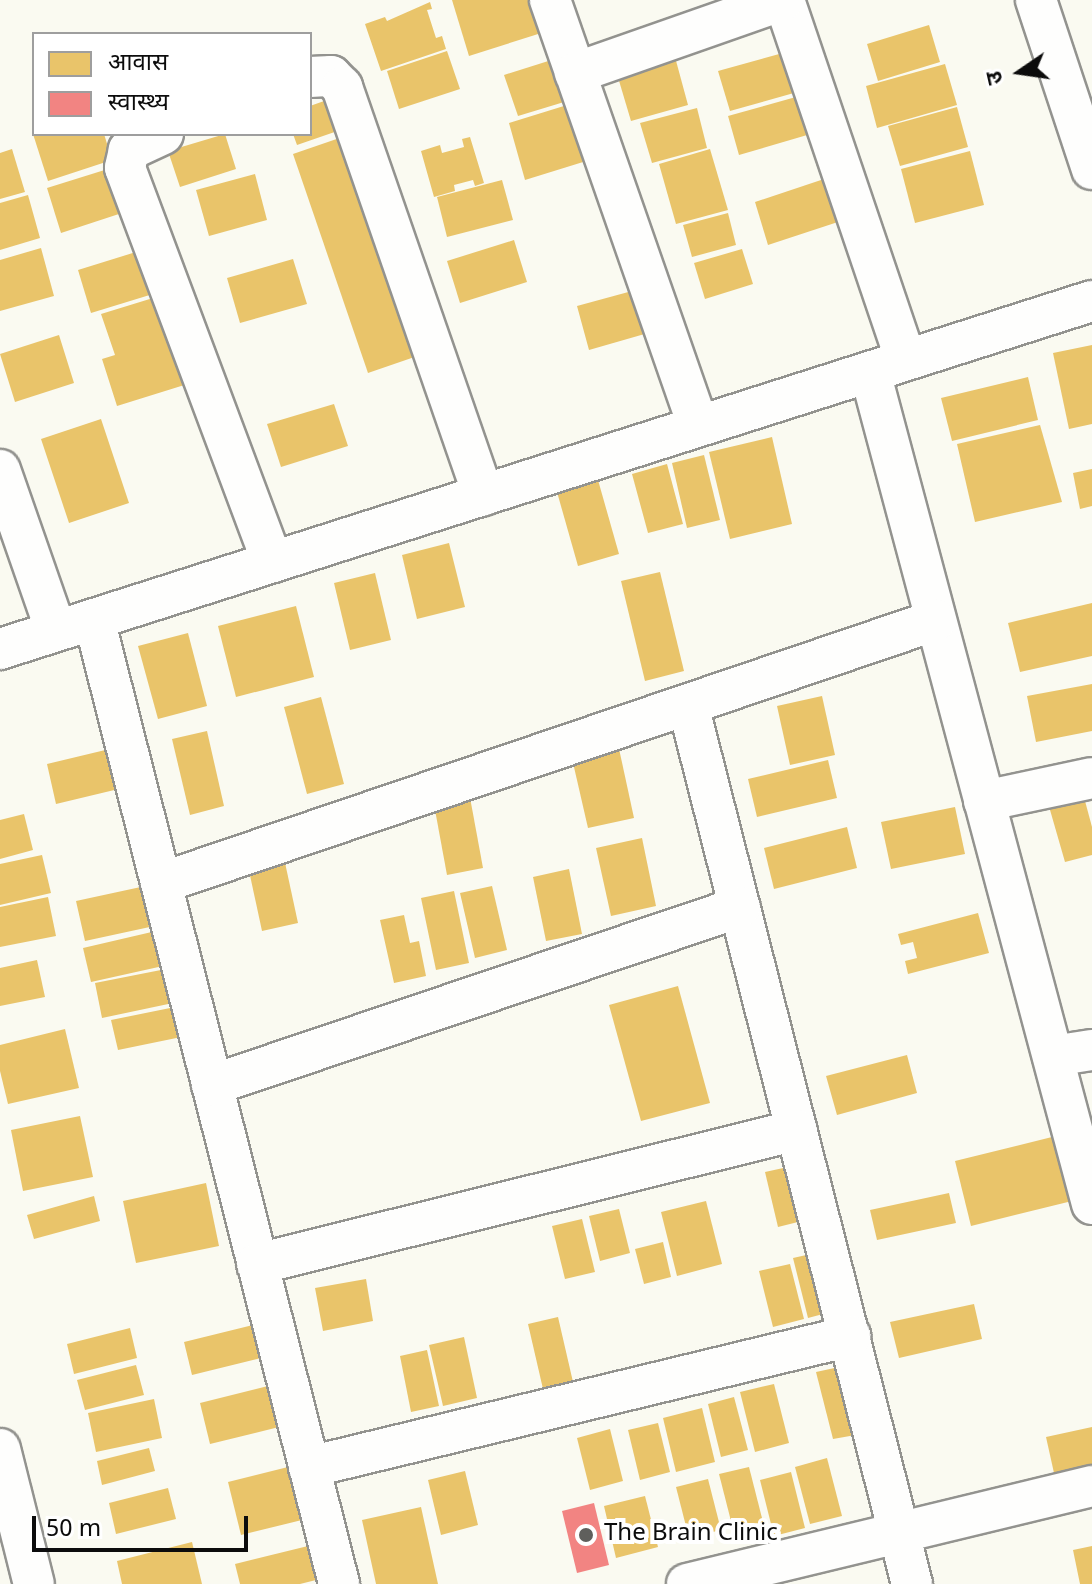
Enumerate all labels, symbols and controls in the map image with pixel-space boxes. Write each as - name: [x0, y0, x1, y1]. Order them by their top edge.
- legend: [32, 32, 312, 136]
- north arrow: [980, 32, 1060, 112]
- text: आवास: [108, 48, 168, 80]
- text: उ: [981, 68, 1012, 87]
- text: स्वास्थ्य: [108, 88, 169, 120]
- scale bar: [36, 1500, 252, 1550]
- text: 50 m: [46, 1514, 101, 1546]
- place label: The Brain Clinic: [604, 1521, 778, 1549]
- marker: The Brain Clinic: [575, 1524, 597, 1546]

